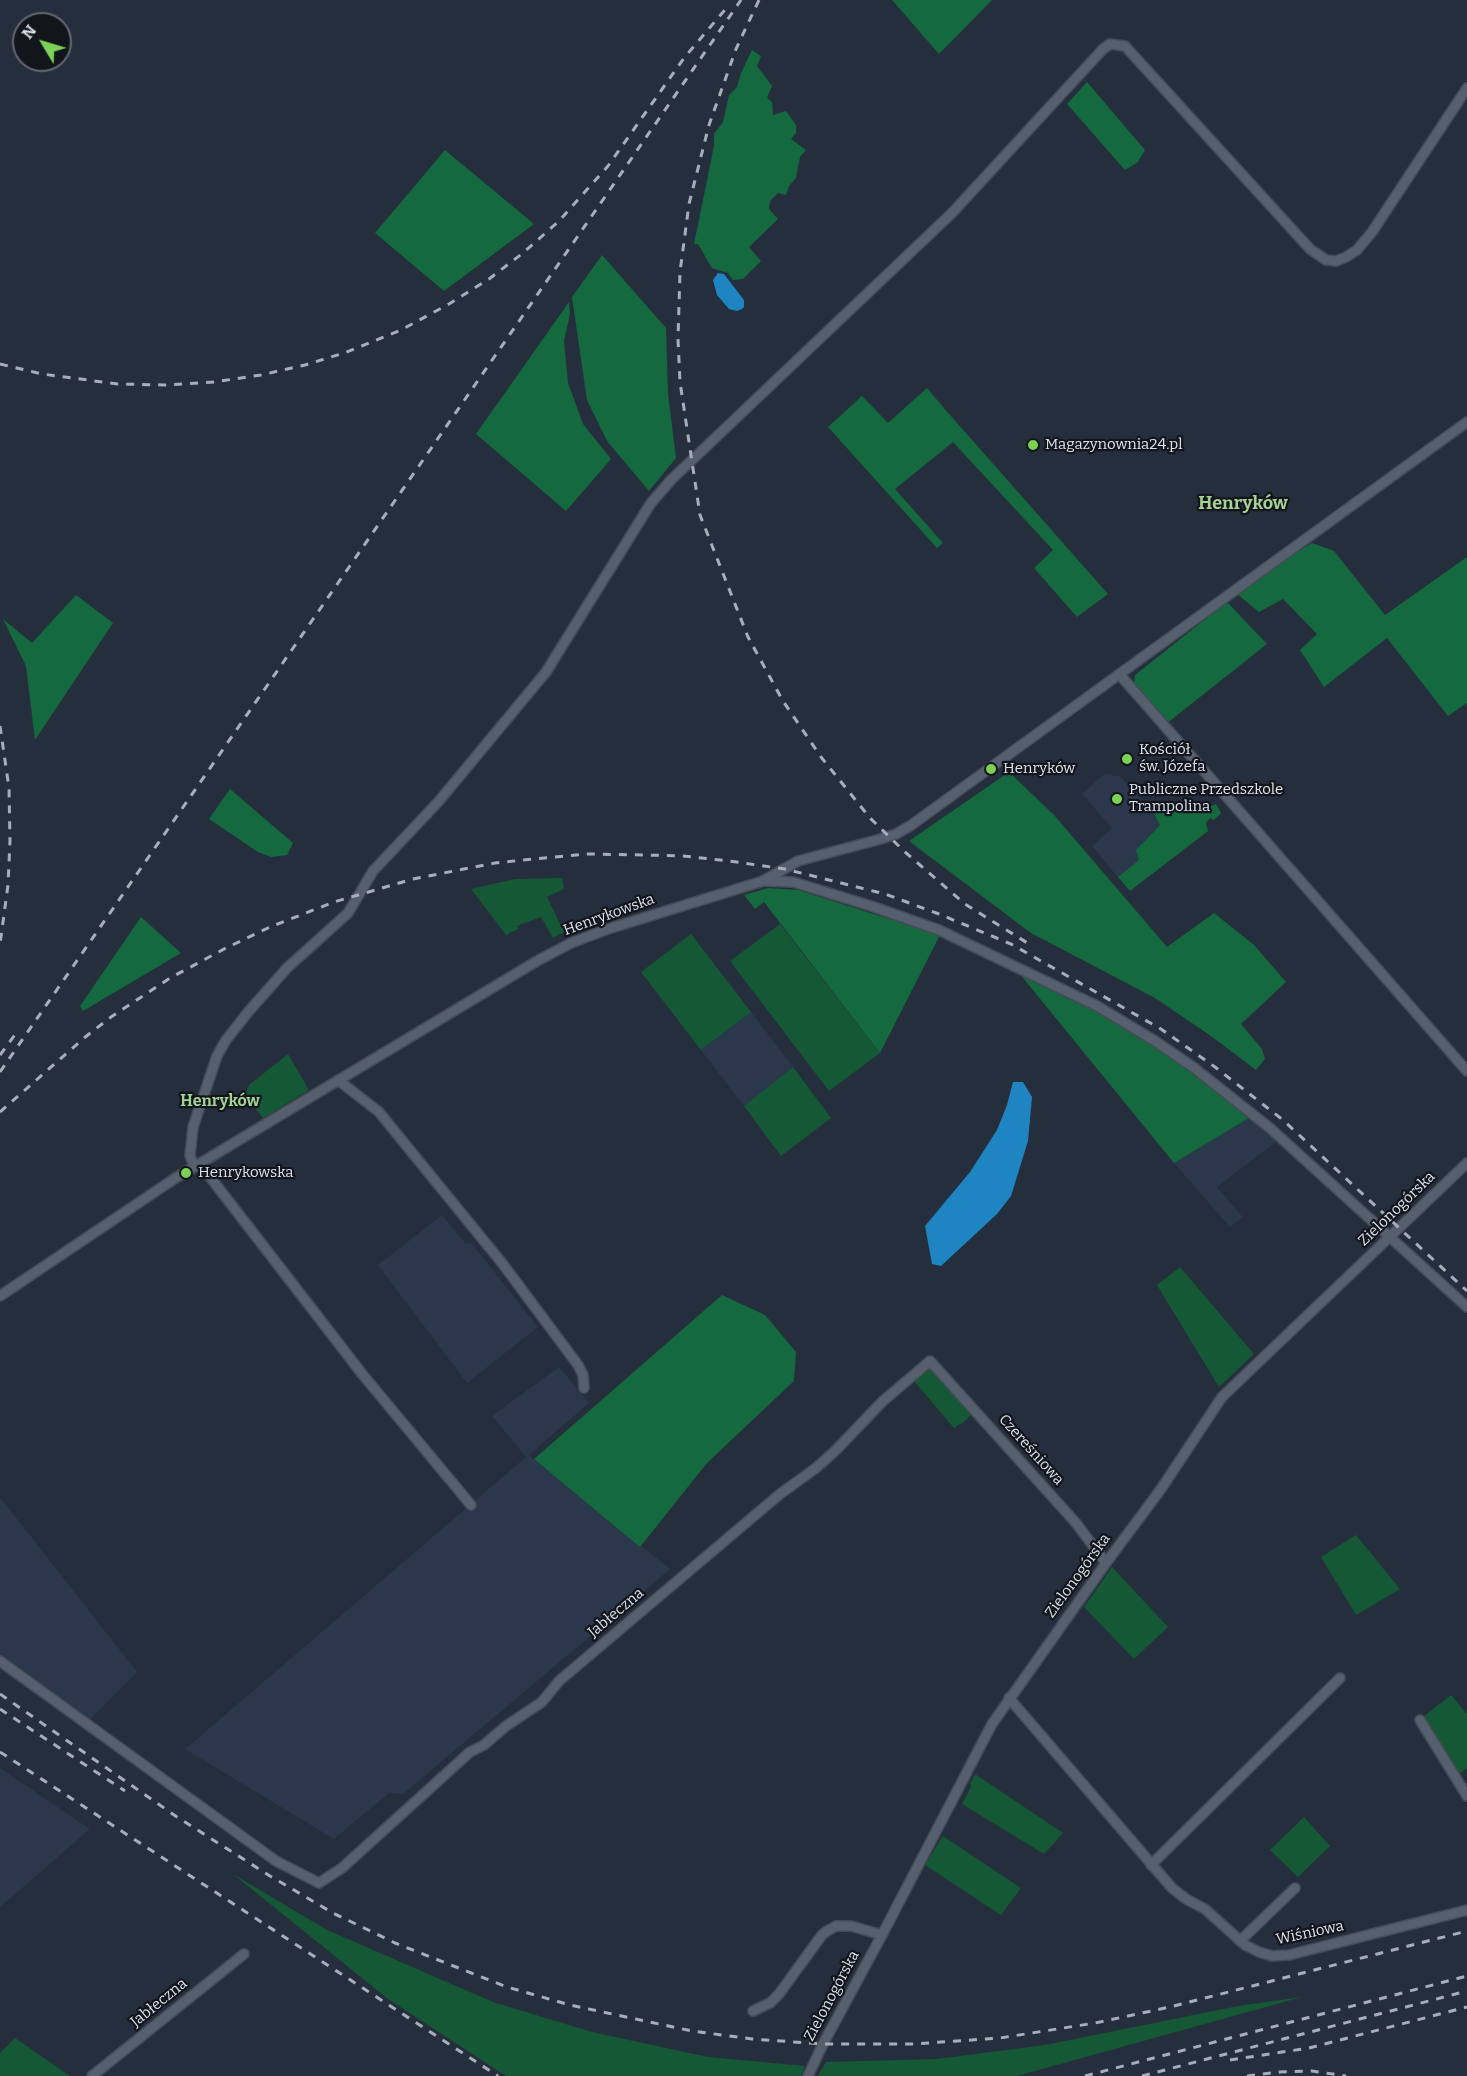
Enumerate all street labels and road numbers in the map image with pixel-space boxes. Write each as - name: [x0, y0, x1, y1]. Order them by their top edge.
- street label: Henrykowska: [561, 890, 657, 940]
- street label: Zielonogórska: [1355, 1168, 1439, 1250]
- street label: Czereśniowa: [995, 1411, 1067, 1489]
- street label: Zielonogórska: [1041, 1530, 1115, 1622]
- street label: Jabłeczna: [584, 1584, 648, 1642]
- street label: Wiśniowa: [1275, 1917, 1345, 1949]
- street label: Zielonogórska: [801, 1948, 863, 2044]
- street label: Jabłeczna: [127, 1975, 191, 2031]

